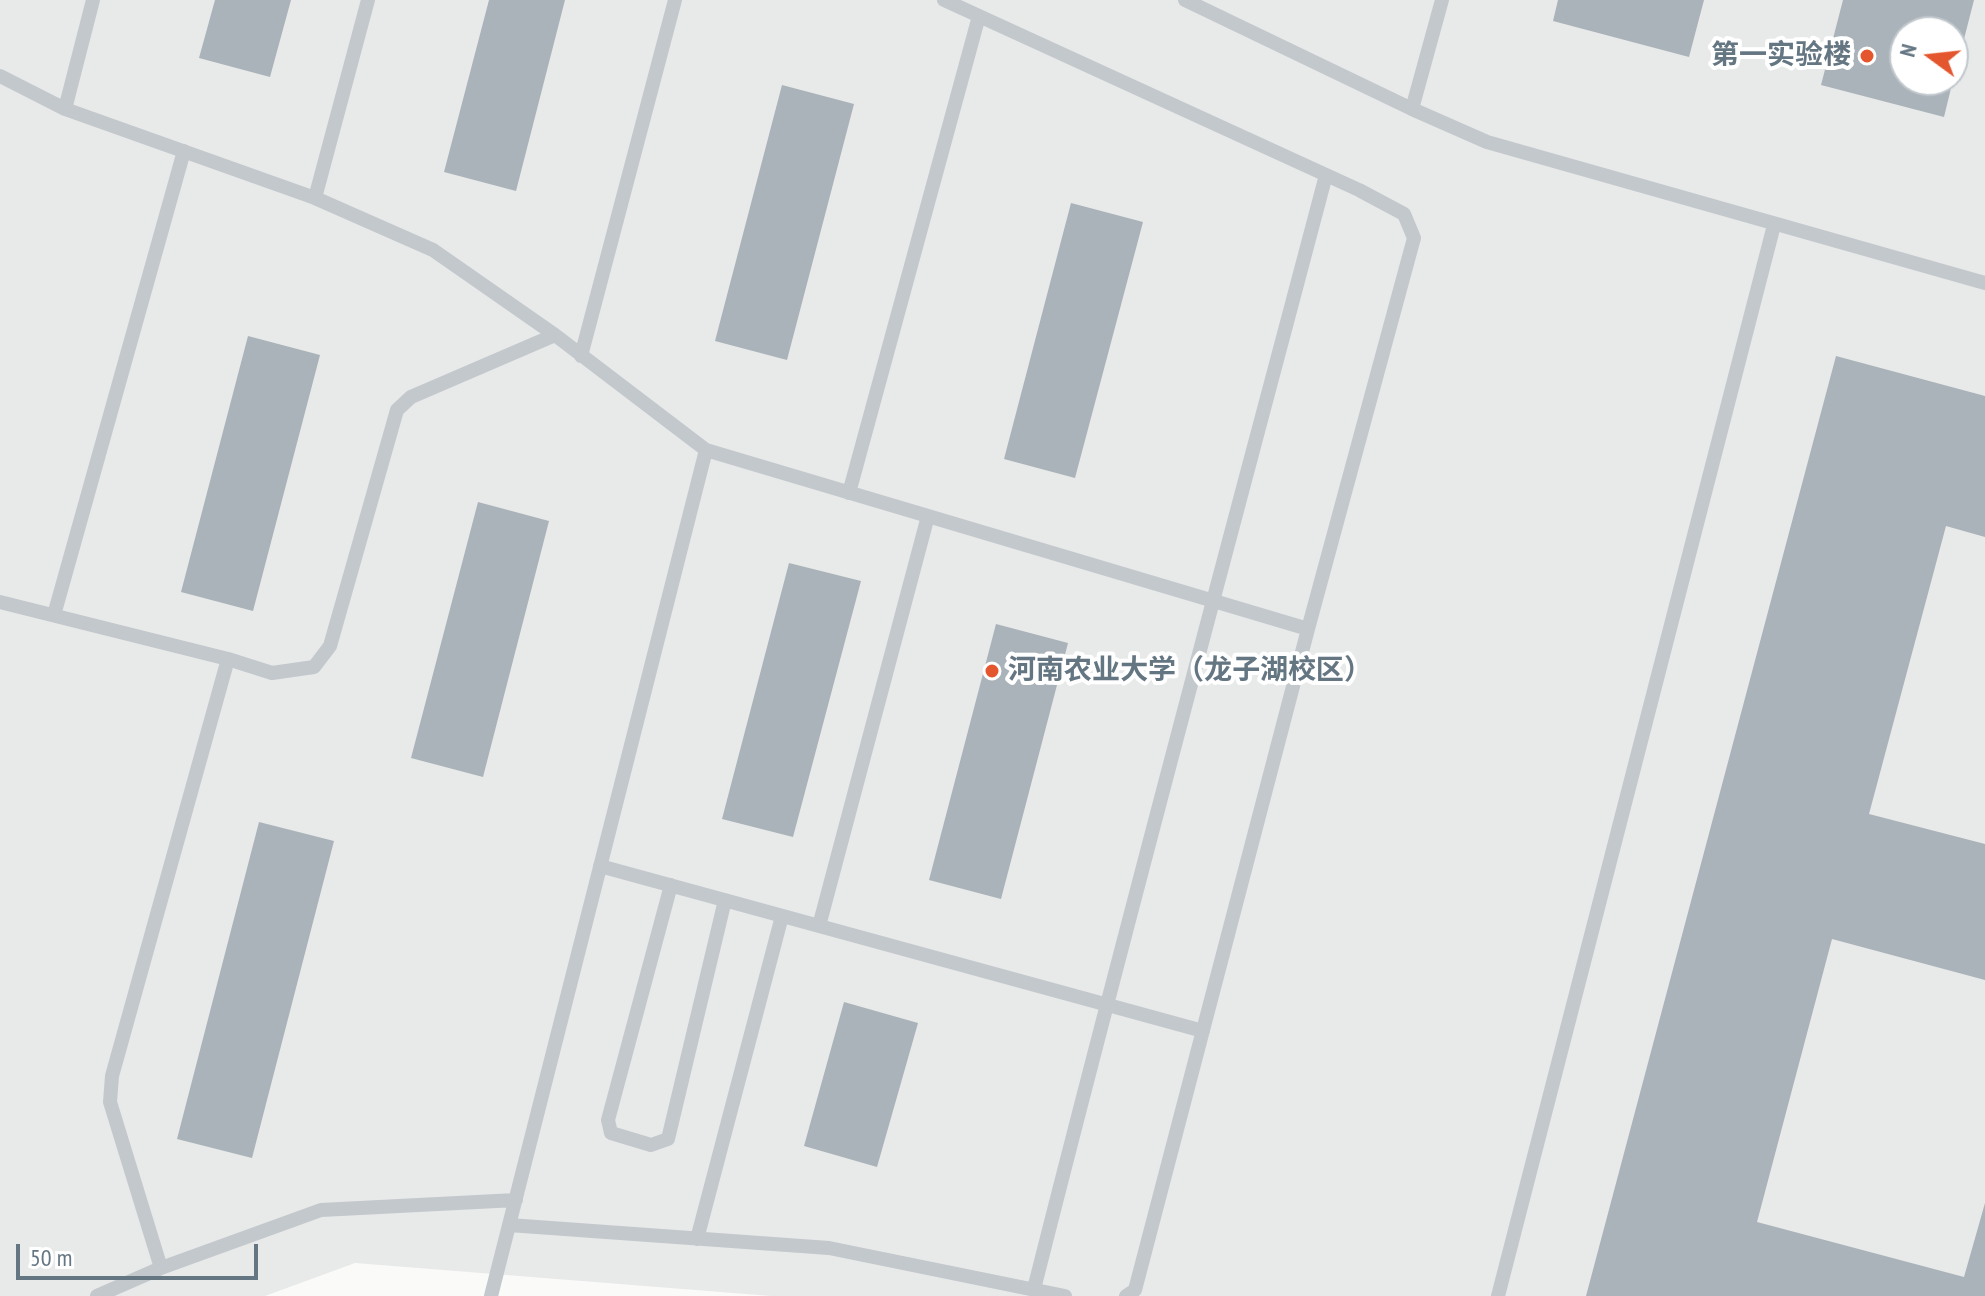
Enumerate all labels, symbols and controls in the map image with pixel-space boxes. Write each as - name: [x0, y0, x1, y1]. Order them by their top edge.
- north arrow: [1889, 16, 1969, 96]
- place label: 第一实验楼: [1711, 39, 1851, 73]
- text: N: [1893, 41, 1923, 60]
- marker: 第一实验楼: [1858, 47, 1876, 65]
- place label: 河南农业大学（龙子湖校区）: [1008, 654, 1372, 688]
- marker: 河南农业大学（龙子湖校区）: [983, 662, 1001, 680]
- scale bar: [20, 1228, 262, 1278]
- text: 50 m: [30, 1242, 72, 1273]

